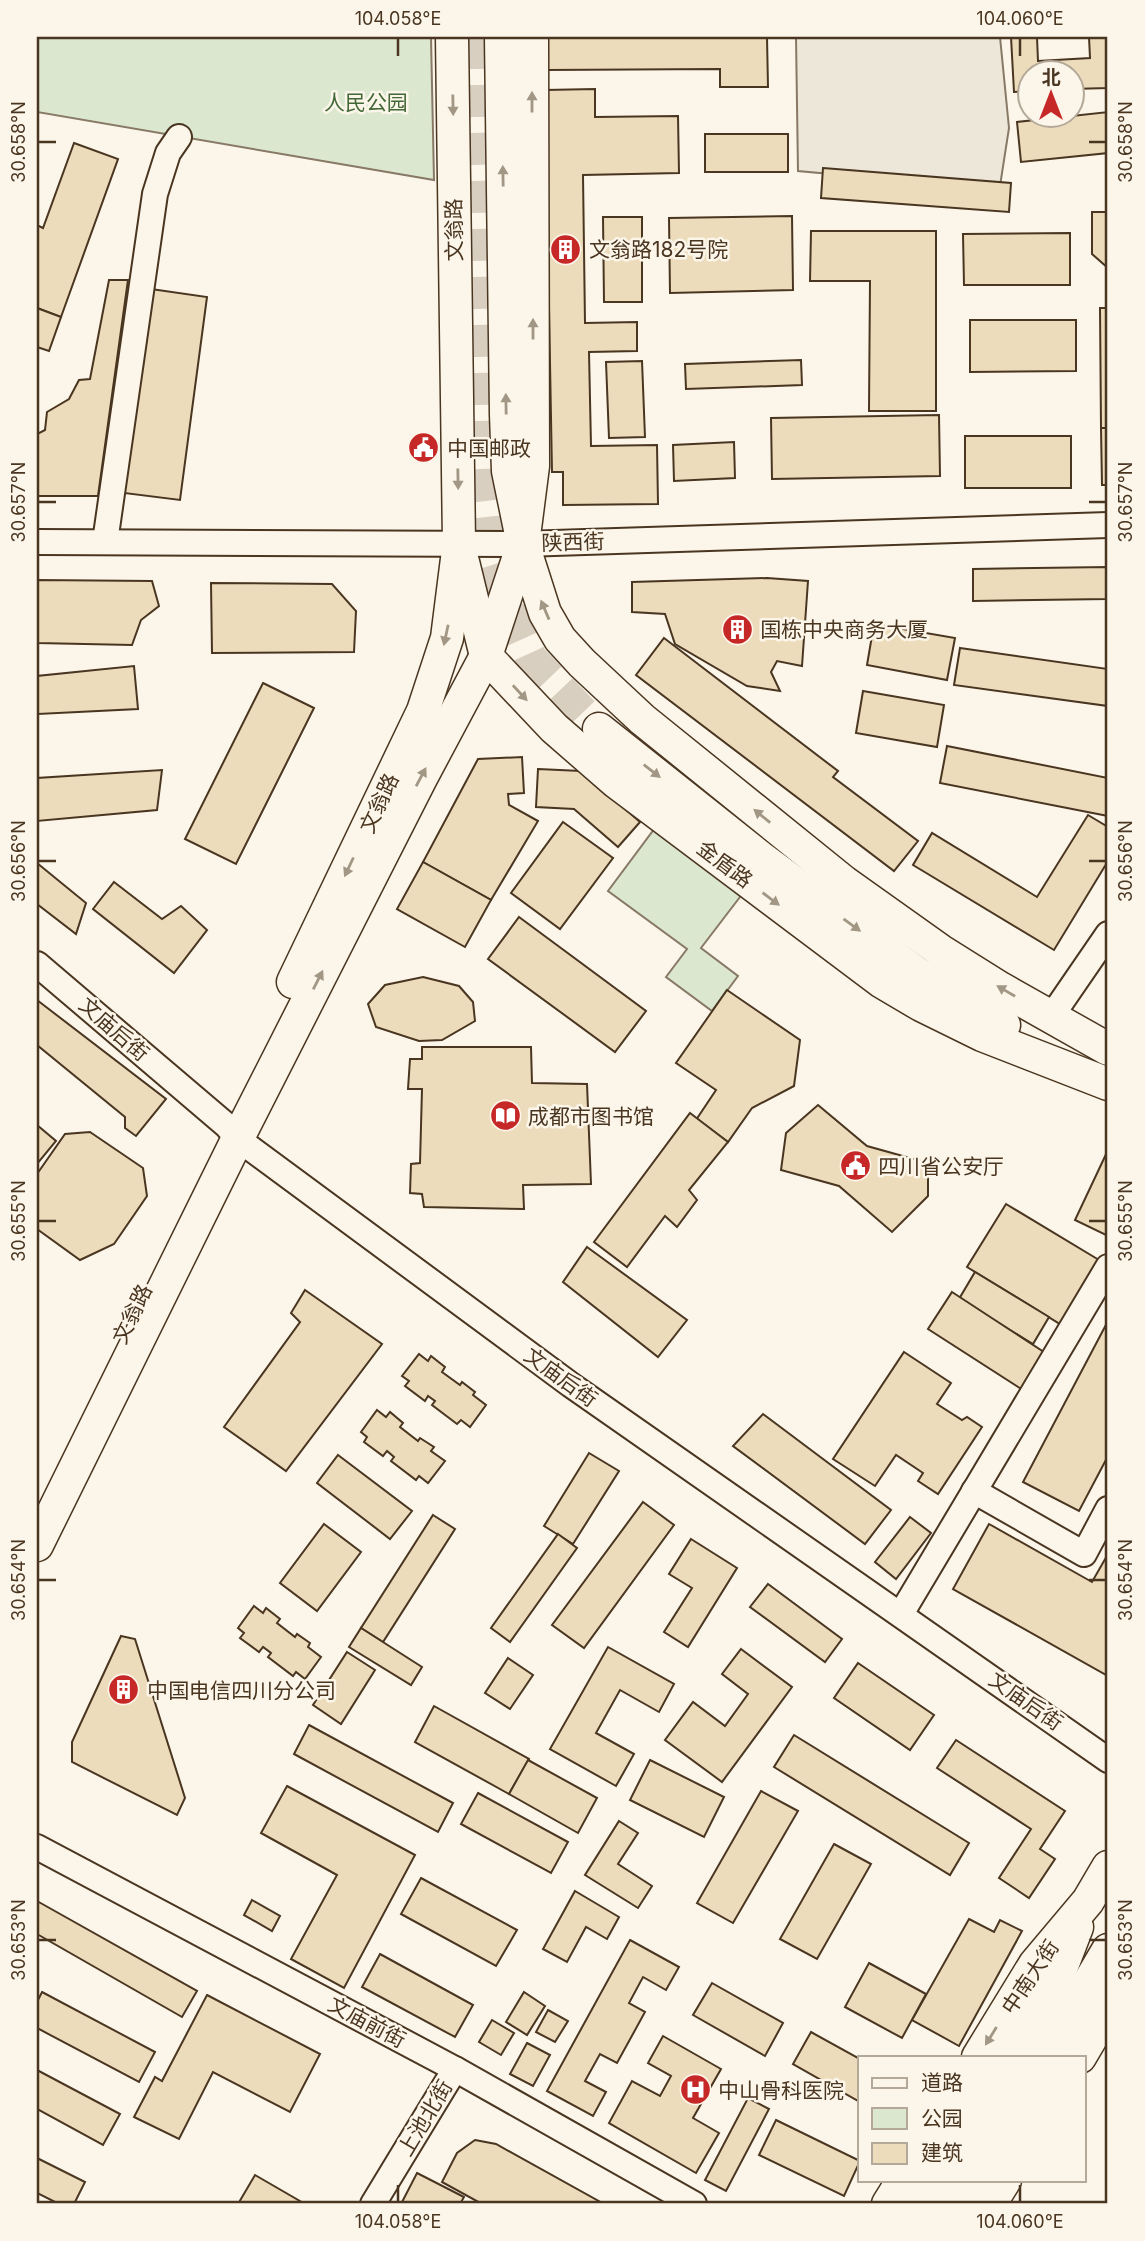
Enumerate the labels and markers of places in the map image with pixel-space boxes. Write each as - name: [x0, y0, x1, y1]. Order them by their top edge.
- building icon: 文翁路182号院: [549, 232, 583, 266]
- place label: 文翁路182号院: [589, 237, 728, 262]
- public building icon: 中国邮政: [407, 431, 441, 465]
- place label: 中国邮政: [447, 436, 531, 461]
- building icon: 国栋中央商务大厦: [720, 612, 754, 646]
- place label: 国栋中央商务大厦: [760, 617, 928, 642]
- library icon: 成都市图书馆: [488, 1099, 522, 1133]
- place label: 成都市图书馆: [528, 1104, 654, 1129]
- public building icon: 四川省公安厅: [838, 1149, 872, 1183]
- place label: 四川省公安厅: [878, 1154, 1004, 1179]
- building icon: 中国电信四川分公司: [107, 1673, 141, 1707]
- place label: 中国电信四川分公司: [147, 1678, 336, 1703]
- hospital icon: 中山骨科医院: [678, 2073, 712, 2107]
- place label: 中山骨科医院: [718, 2078, 844, 2103]

